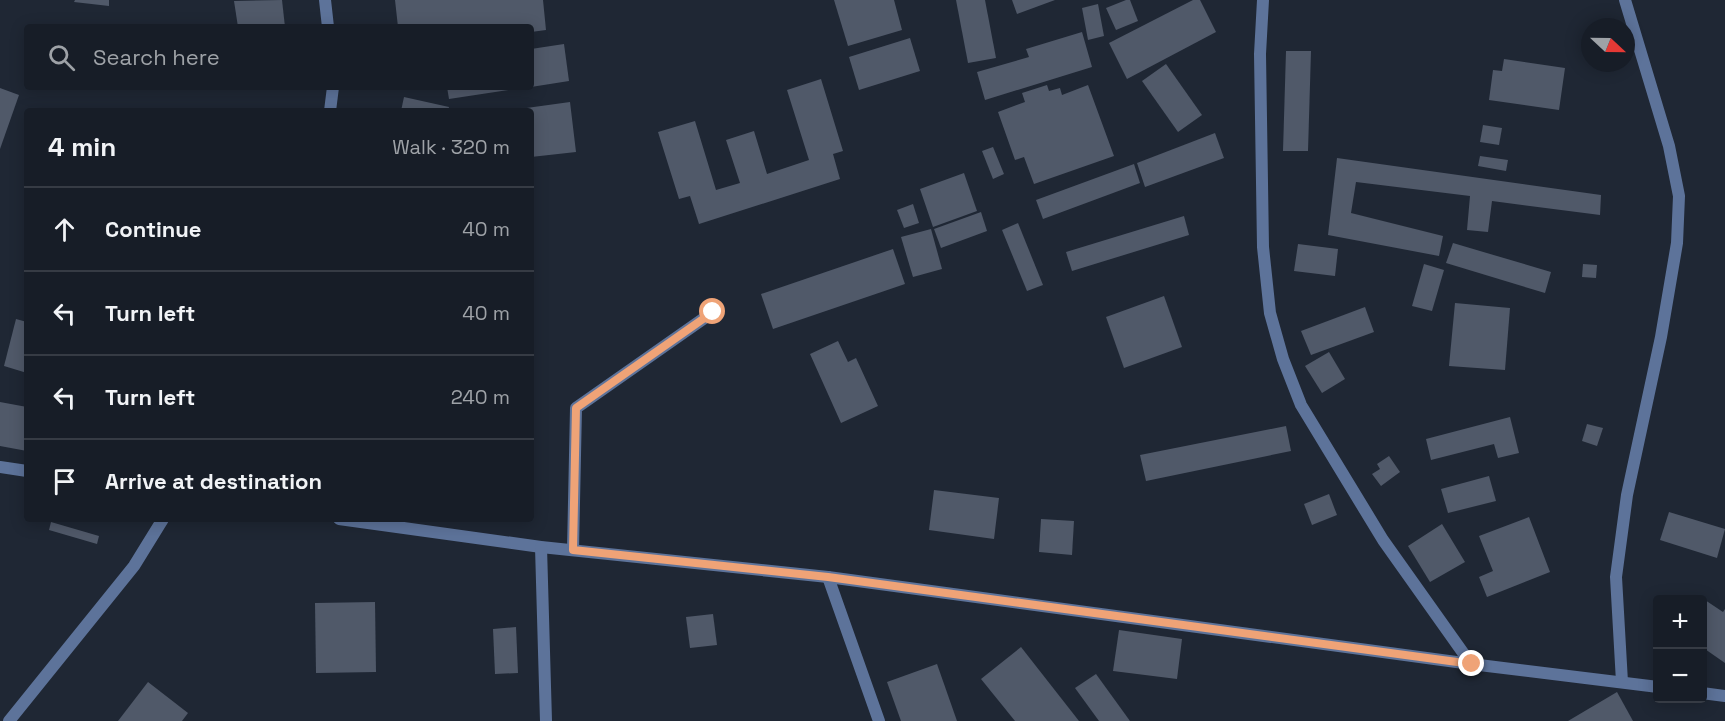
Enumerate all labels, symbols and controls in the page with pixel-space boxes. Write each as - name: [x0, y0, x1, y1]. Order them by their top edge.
- north arrow: [1581, 18, 1635, 72]
- search box: [24, 24, 534, 90]
- icon: search: [45, 41, 78, 74]
- text: Search here: [93, 43, 220, 71]
- text: 4 min: [48, 130, 116, 164]
- text: Walk · 320 m: [392, 134, 510, 160]
- icon: ahead: [48, 213, 81, 246]
- text: Continue: [105, 215, 201, 243]
- text: 40 m: [462, 216, 510, 242]
- icon: left: [48, 297, 81, 330]
- route start: [699, 298, 725, 324]
- text: Turn left: [105, 299, 195, 327]
- text: 40 m: [462, 300, 510, 326]
- icon: left: [48, 381, 81, 414]
- text: Turn left: [105, 383, 195, 411]
- text: 240 m: [451, 384, 510, 410]
- icon: arrive: [48, 465, 81, 498]
- text: Arrive at destination: [105, 467, 322, 495]
- map controls: [1653, 595, 1707, 703]
- button: +: [1653, 595, 1707, 649]
- button: −: [1653, 649, 1707, 703]
- route end: [1458, 650, 1484, 676]

